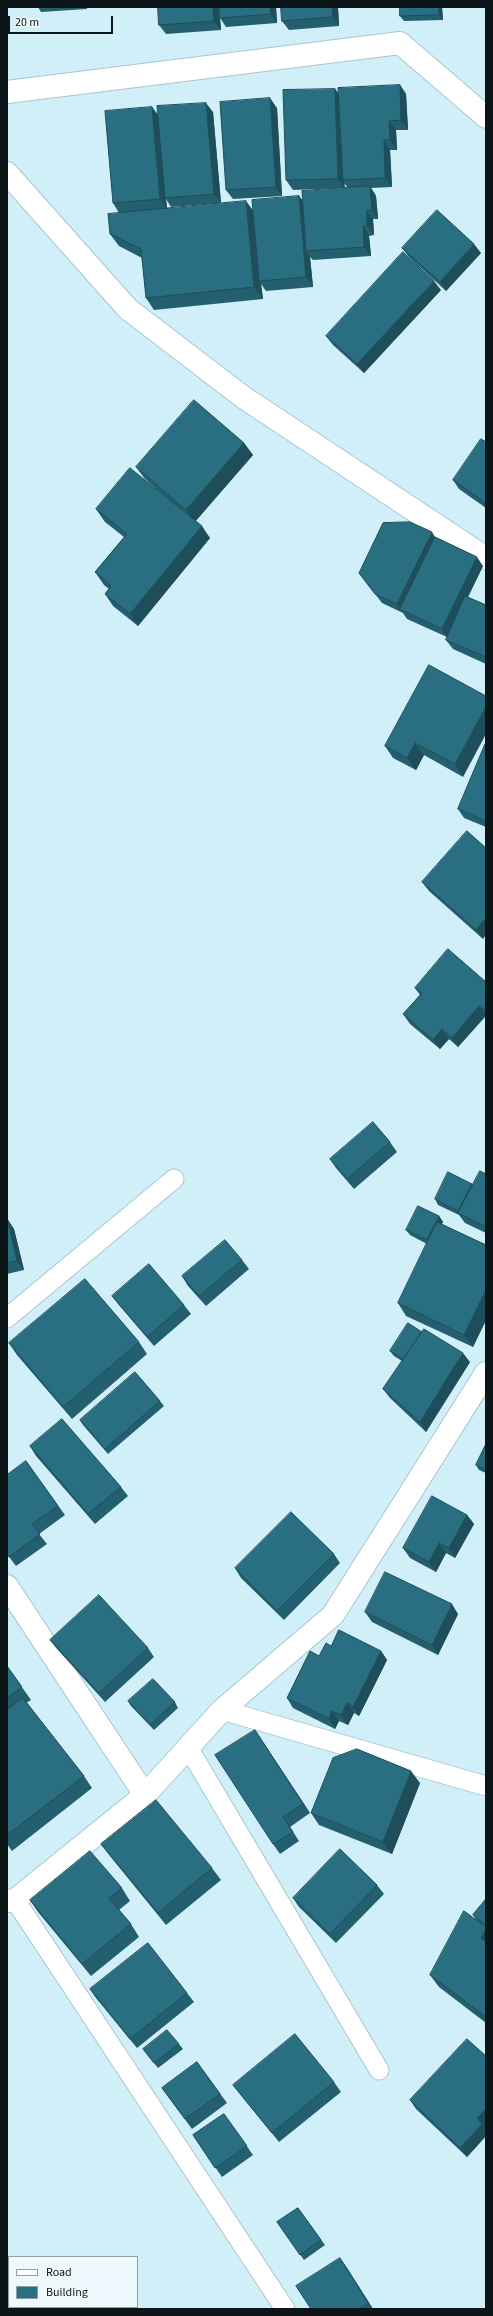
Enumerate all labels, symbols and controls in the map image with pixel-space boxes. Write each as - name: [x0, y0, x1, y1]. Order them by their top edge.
- scale bar: [10, 8, 115, 34]
- text: 20 m: [15, 14, 39, 31]
- legend: [8, 2256, 138, 2308]
- text: Road: [46, 2264, 72, 2281]
- text: Building: [46, 2284, 88, 2301]

